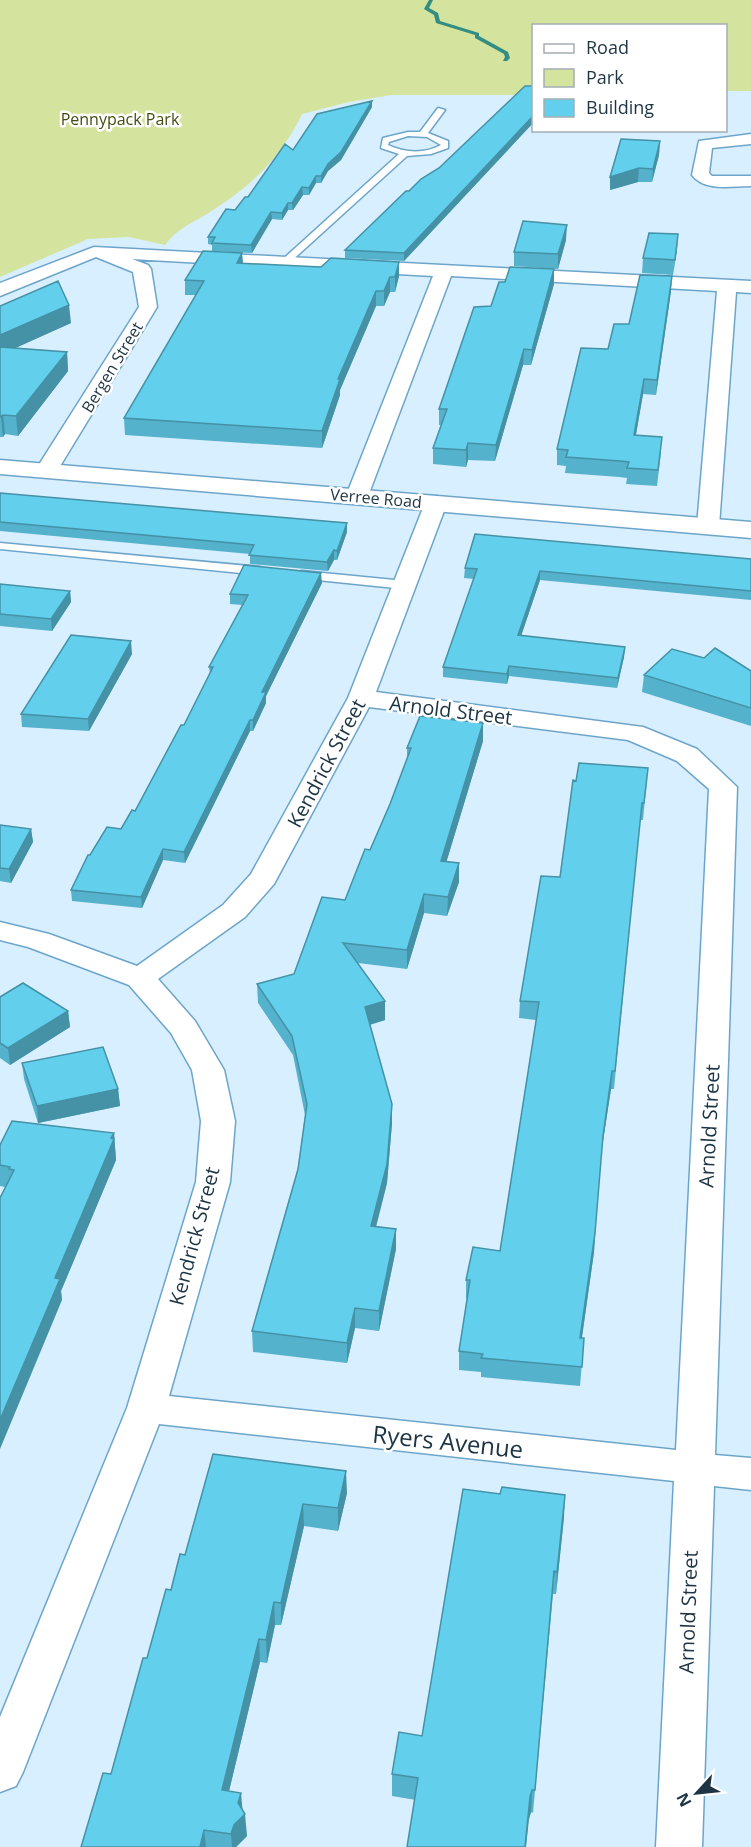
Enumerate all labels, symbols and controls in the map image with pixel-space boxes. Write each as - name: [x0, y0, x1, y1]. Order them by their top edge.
- legend: [532, 24, 727, 132]
- text: Road: [586, 35, 629, 59]
- text: Park: [586, 65, 624, 89]
- text: Building: [586, 95, 654, 119]
- park label: Pennypack Park: [61, 108, 180, 130]
- street label: Bergen Street: [76, 317, 148, 416]
- street label: Verree Road: [329, 483, 423, 513]
- street label: Arnold Street: [388, 689, 514, 731]
- street label: Kendrick Street: [281, 694, 371, 832]
- street label: Arnold Street: [692, 1064, 726, 1188]
- street label: Kendrick Street: [163, 1164, 225, 1308]
- street label: Ryers Avenue: [371, 1417, 525, 1465]
- street label: Arnold Street: [672, 1550, 704, 1674]
- north arrow: [667, 1763, 727, 1823]
- text: N: [671, 1789, 696, 1811]

